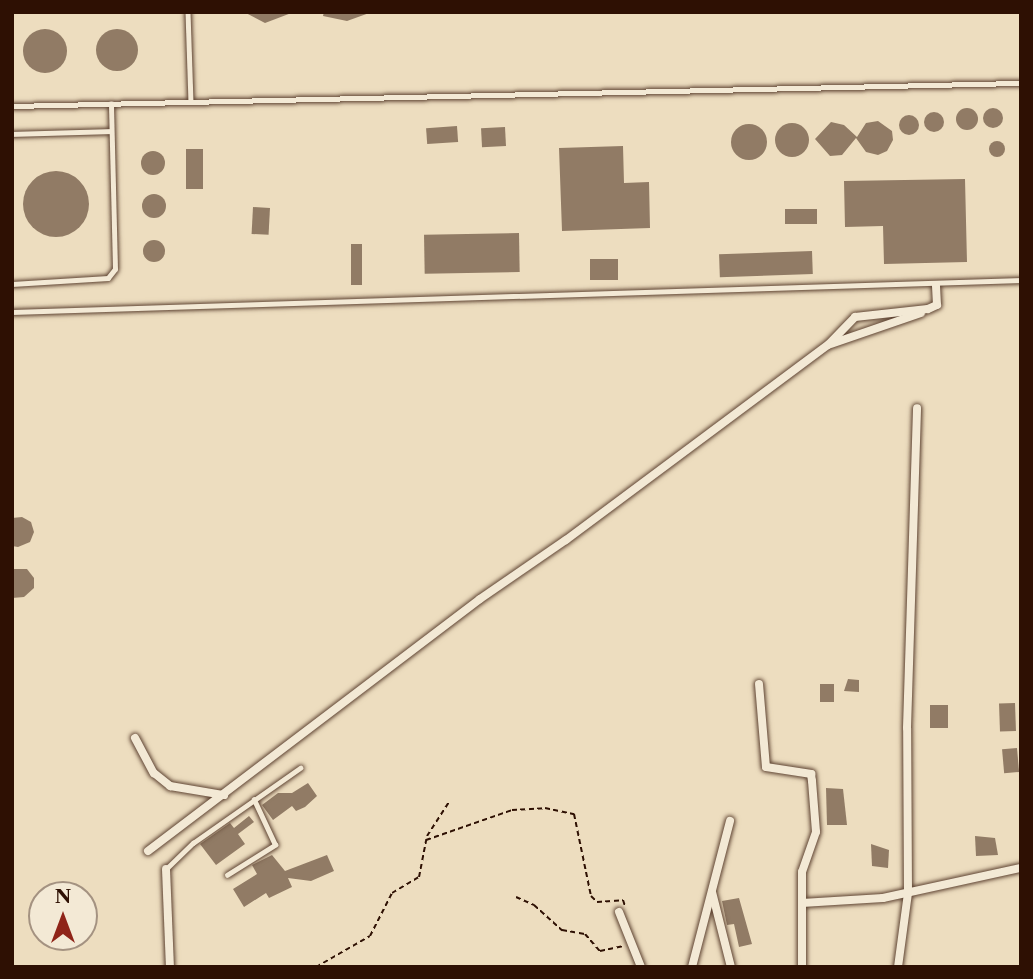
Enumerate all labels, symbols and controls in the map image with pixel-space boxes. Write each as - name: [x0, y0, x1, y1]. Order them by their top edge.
- north arrow: [28, 881, 98, 951]
- text: N: [55, 885, 71, 908]

